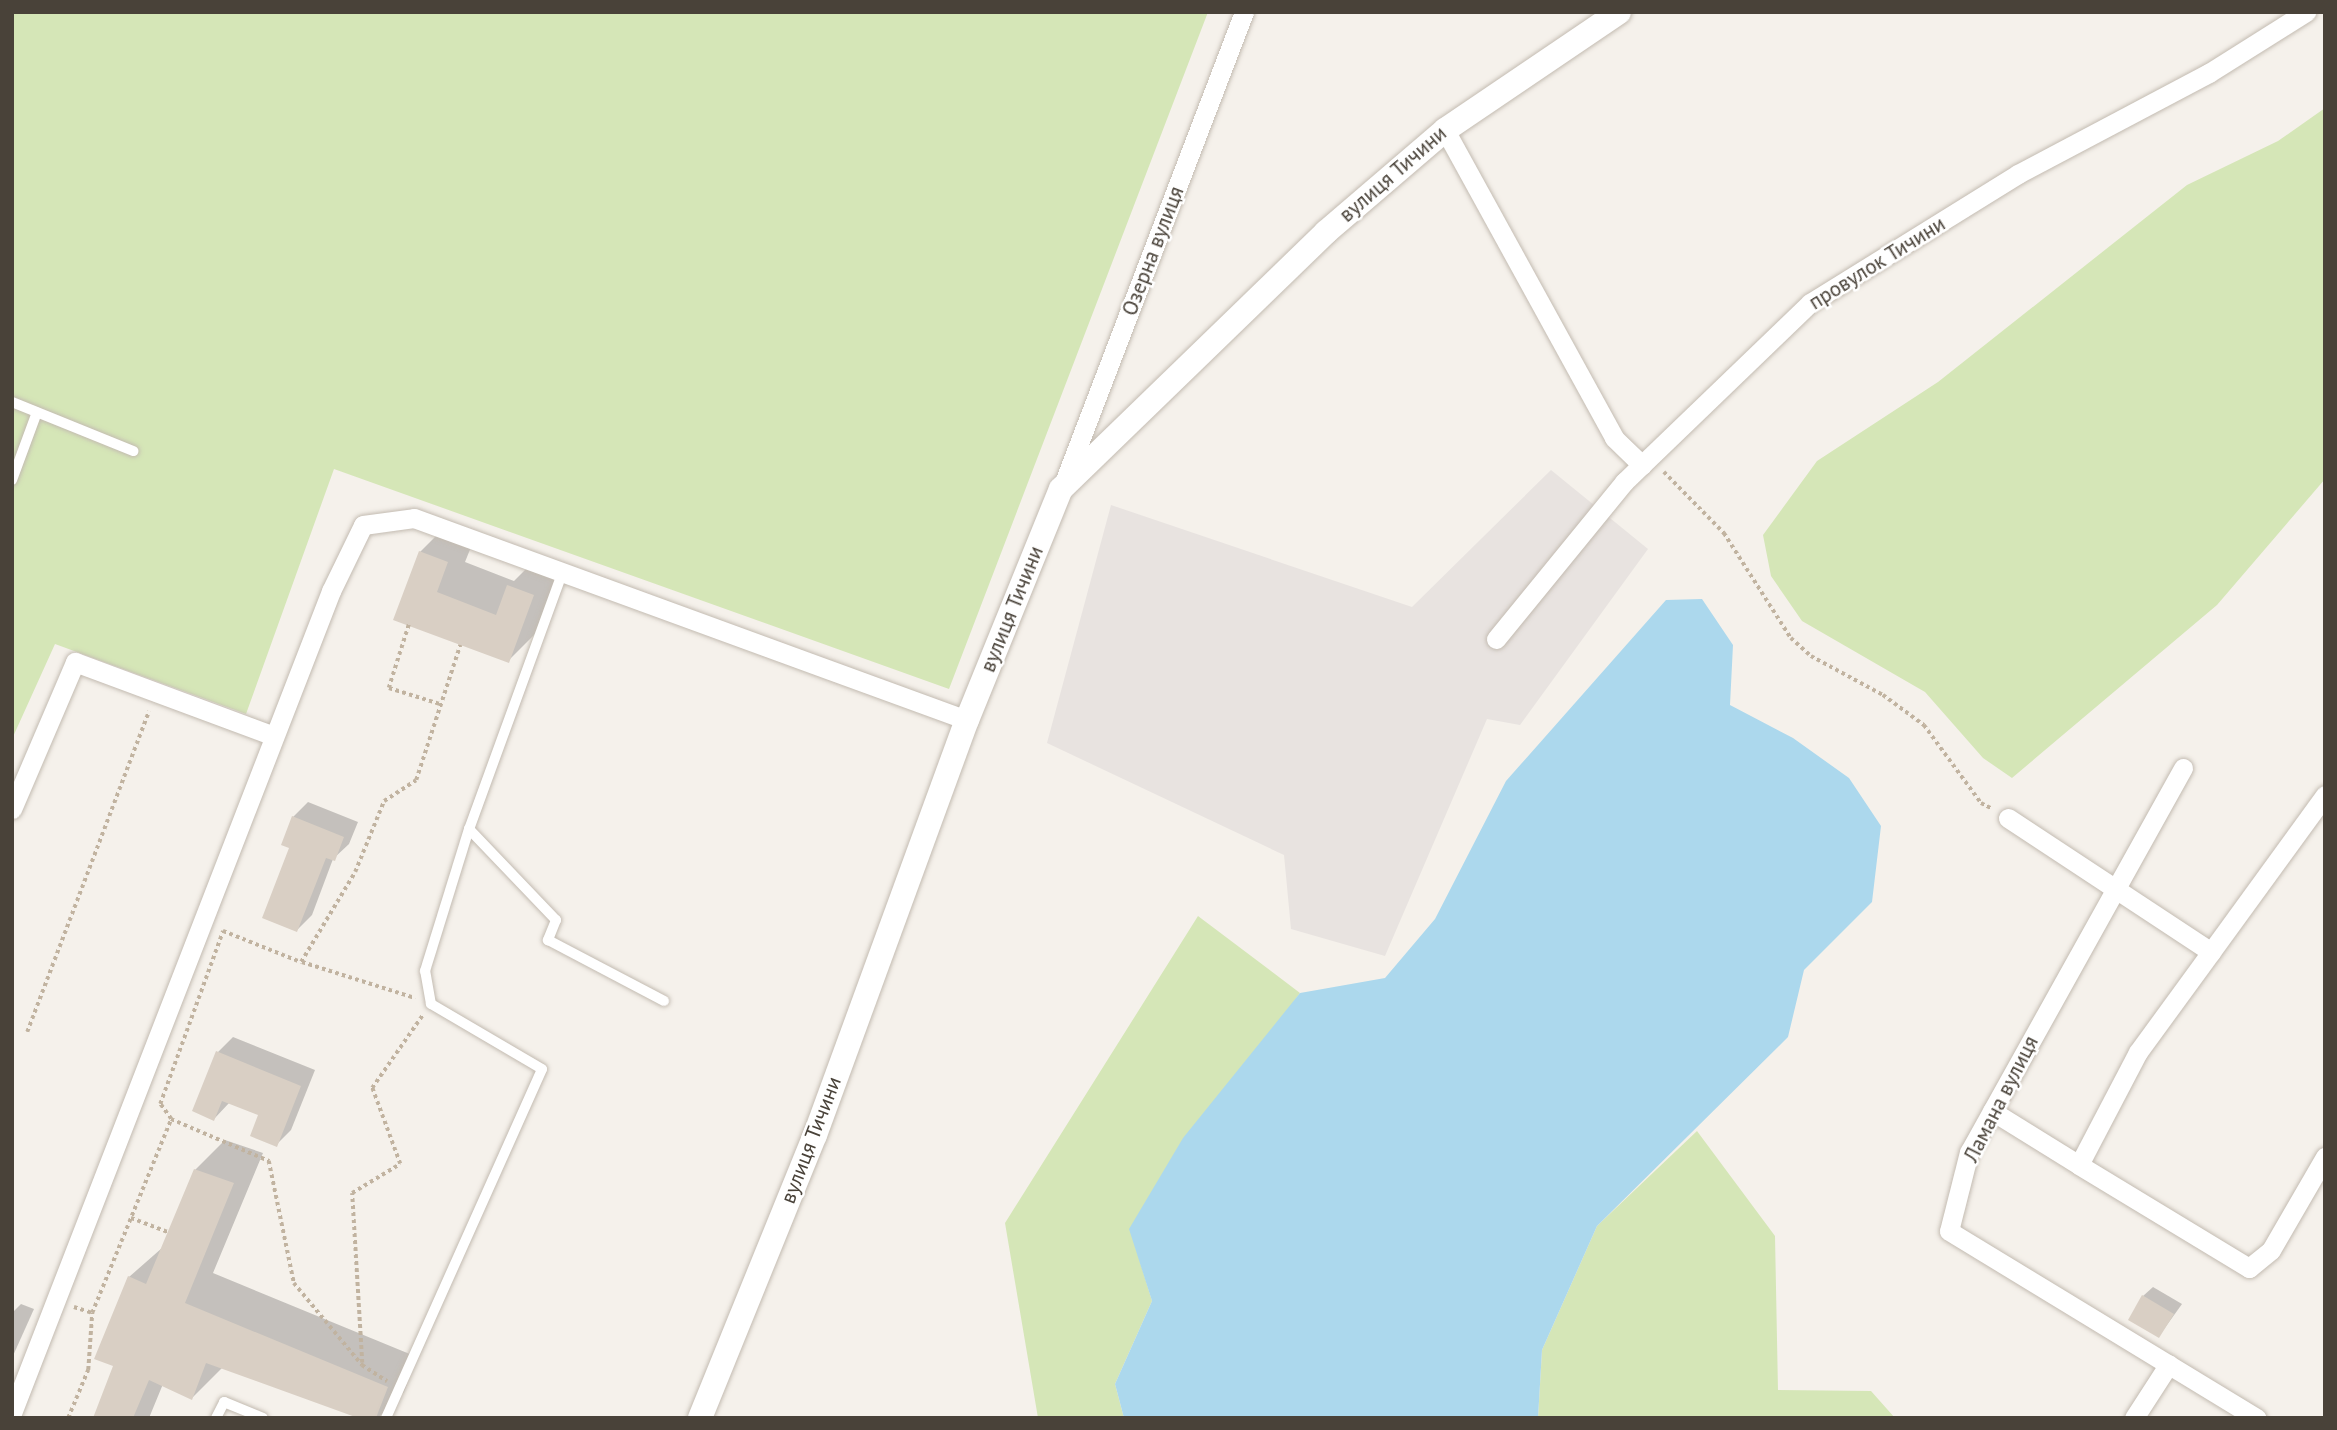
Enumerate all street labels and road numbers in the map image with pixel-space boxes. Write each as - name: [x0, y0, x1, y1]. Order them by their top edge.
- street label: вулиця Тичини: [1334, 120, 1452, 228]
- street label: Озерна вулиця: [1117, 183, 1189, 319]
- street label: провулок Тичини: [1804, 211, 1950, 315]
- street label: вулиця Тичини: [975, 542, 1049, 676]
- street label: Ламана вулиця: [1958, 1032, 2044, 1166]
- street label: вулиця Тичини: [775, 1073, 847, 1207]

